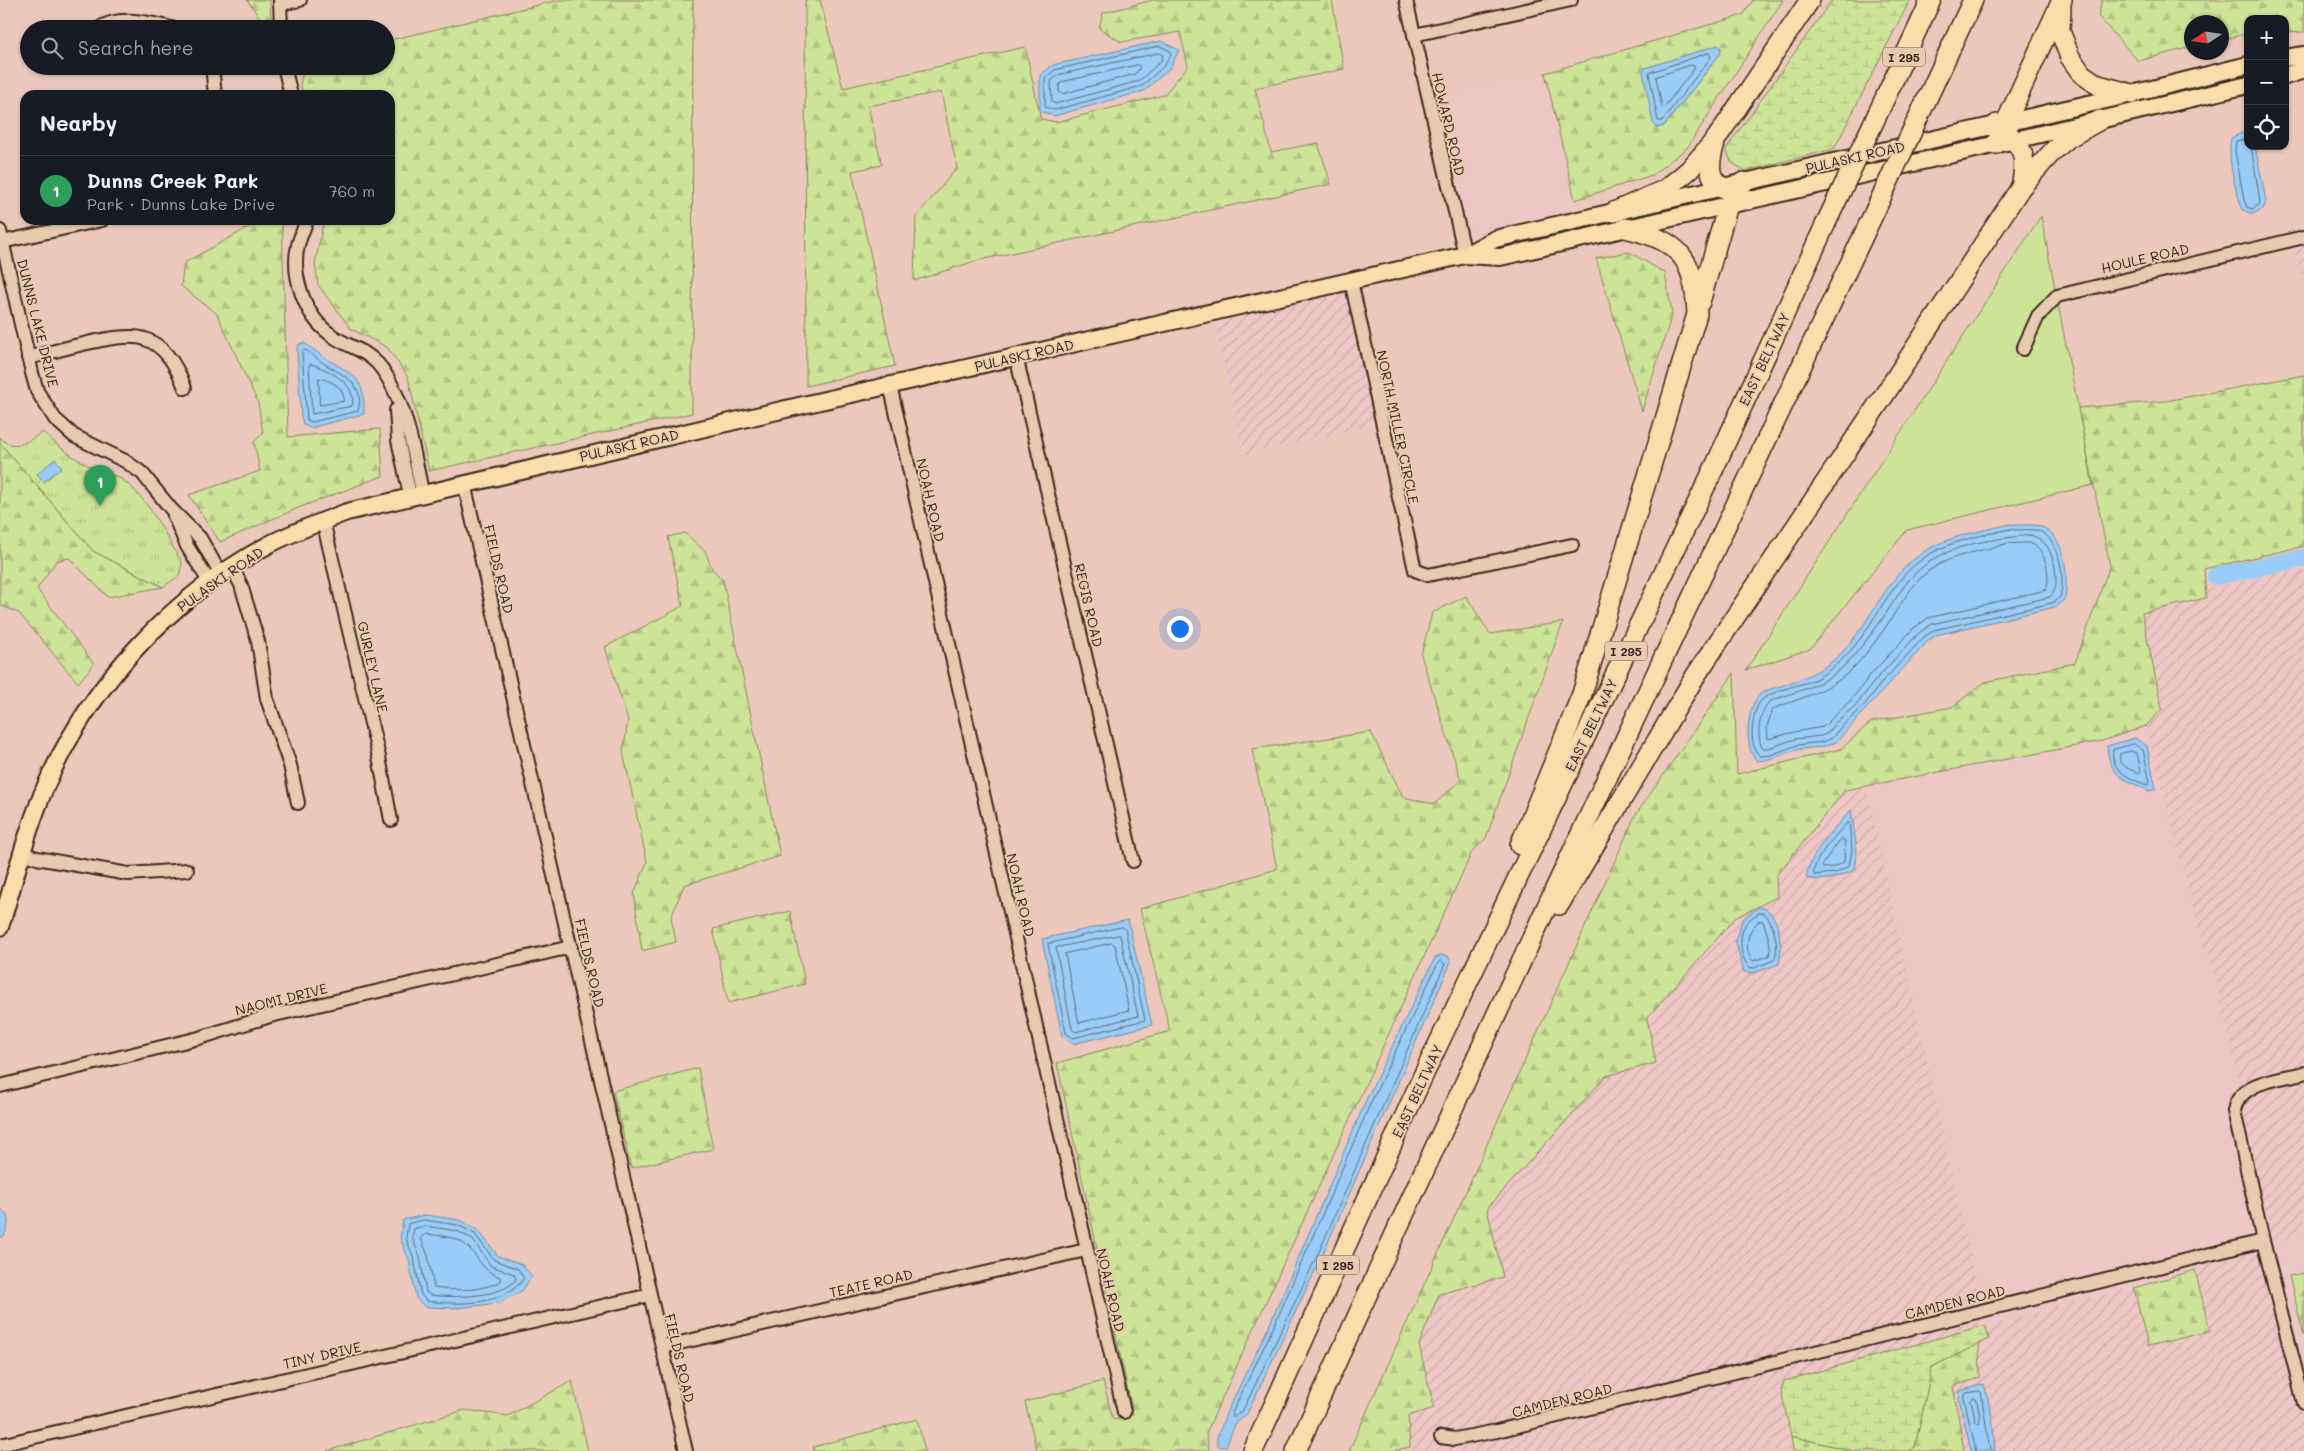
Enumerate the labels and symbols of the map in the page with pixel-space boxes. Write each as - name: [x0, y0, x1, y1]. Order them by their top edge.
- north arrow: [2184, 15, 2229, 60]
- road number: I 295: [1883, 48, 1925, 66]
- street label: HOWARD ROAD: [1428, 70, 1470, 178]
- street label: PULASKI ROAD: [1804, 136, 1906, 178]
- street label: HOULE ROAD: [2099, 239, 2191, 277]
- street label: DUNNS LAKE DRIVE: [13, 257, 63, 389]
- street label: EAST BELTWAY: [1734, 309, 1794, 409]
- street label: PULASKI ROAD: [973, 334, 1075, 376]
- street label: NORTH MILLER CIRCLE: [1372, 348, 1424, 506]
- street label: PULASKI ROAD: [578, 424, 680, 466]
- street label: NOAH ROAD: [912, 456, 950, 544]
- pin: 1: [84, 465, 116, 506]
- street label: FIELDS ROAD: [480, 523, 518, 615]
- street label: PULASKI ROAD: [173, 542, 267, 616]
- street label: REGIS ROAD: [1070, 561, 1108, 649]
- your location: [1167, 616, 1193, 642]
- street label: GURLEY LANE: [353, 619, 393, 715]
- road number: I 295: [1605, 641, 1647, 660]
- street label: EAST BELTWAY: [1560, 675, 1622, 775]
- street label: NOAH ROAD: [1002, 851, 1040, 939]
- street label: FIELDS ROAD: [571, 917, 609, 1009]
- street label: NAOMI DRIVE: [233, 978, 329, 1020]
- street label: EAST BELTWAY: [1387, 1041, 1447, 1141]
- street label: NOAH ROAD: [1092, 1246, 1130, 1334]
- road number: I 295: [1317, 1256, 1359, 1274]
- street label: TEATE ROAD: [827, 1264, 915, 1302]
- street label: CAMDEN ROAD: [1903, 1280, 2007, 1324]
- street label: FIELDS ROAD: [661, 1312, 699, 1404]
- street label: TINY DRIVE: [281, 1337, 363, 1373]
- street label: CAMDEN ROAD: [1510, 1378, 1614, 1422]

